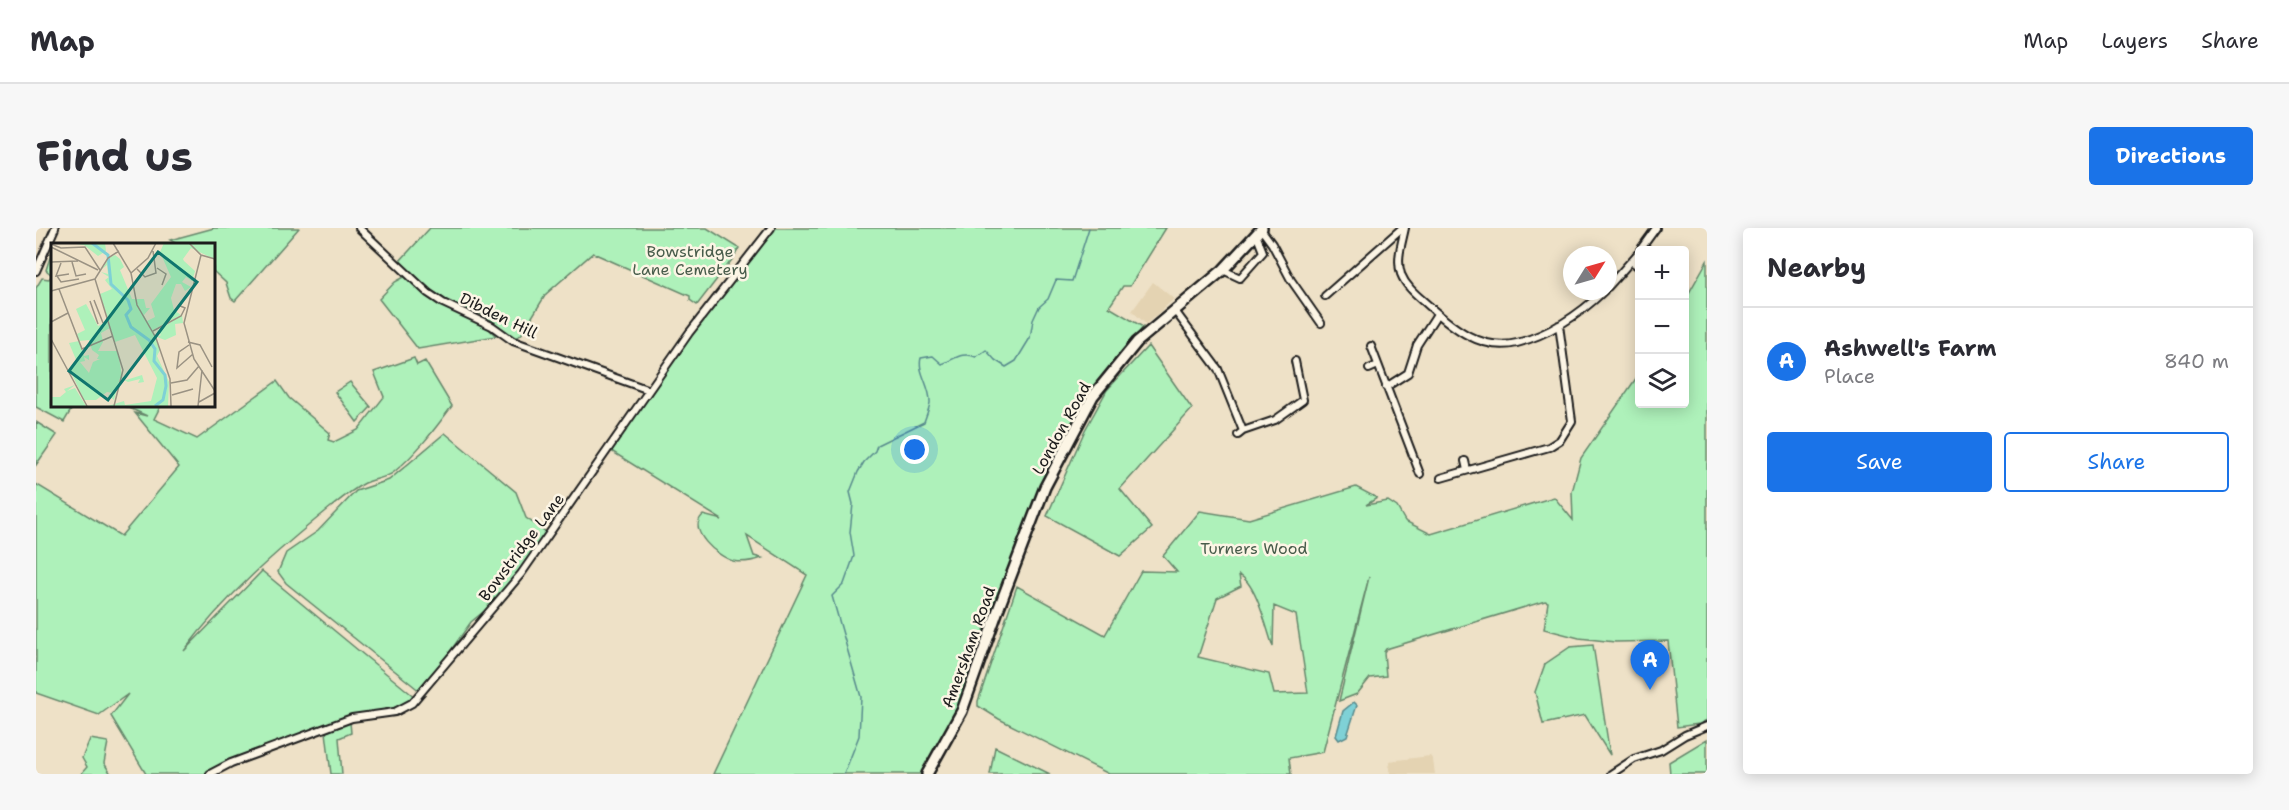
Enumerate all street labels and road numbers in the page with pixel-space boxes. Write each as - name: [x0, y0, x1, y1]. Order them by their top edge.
- street label: Dibden Hill: [456, 288, 541, 343]
- street label: London Road: [1027, 378, 1096, 478]
- street label: Bowstridge Lane: [474, 489, 569, 605]
- street label: Amersham Road: [937, 584, 1000, 711]

